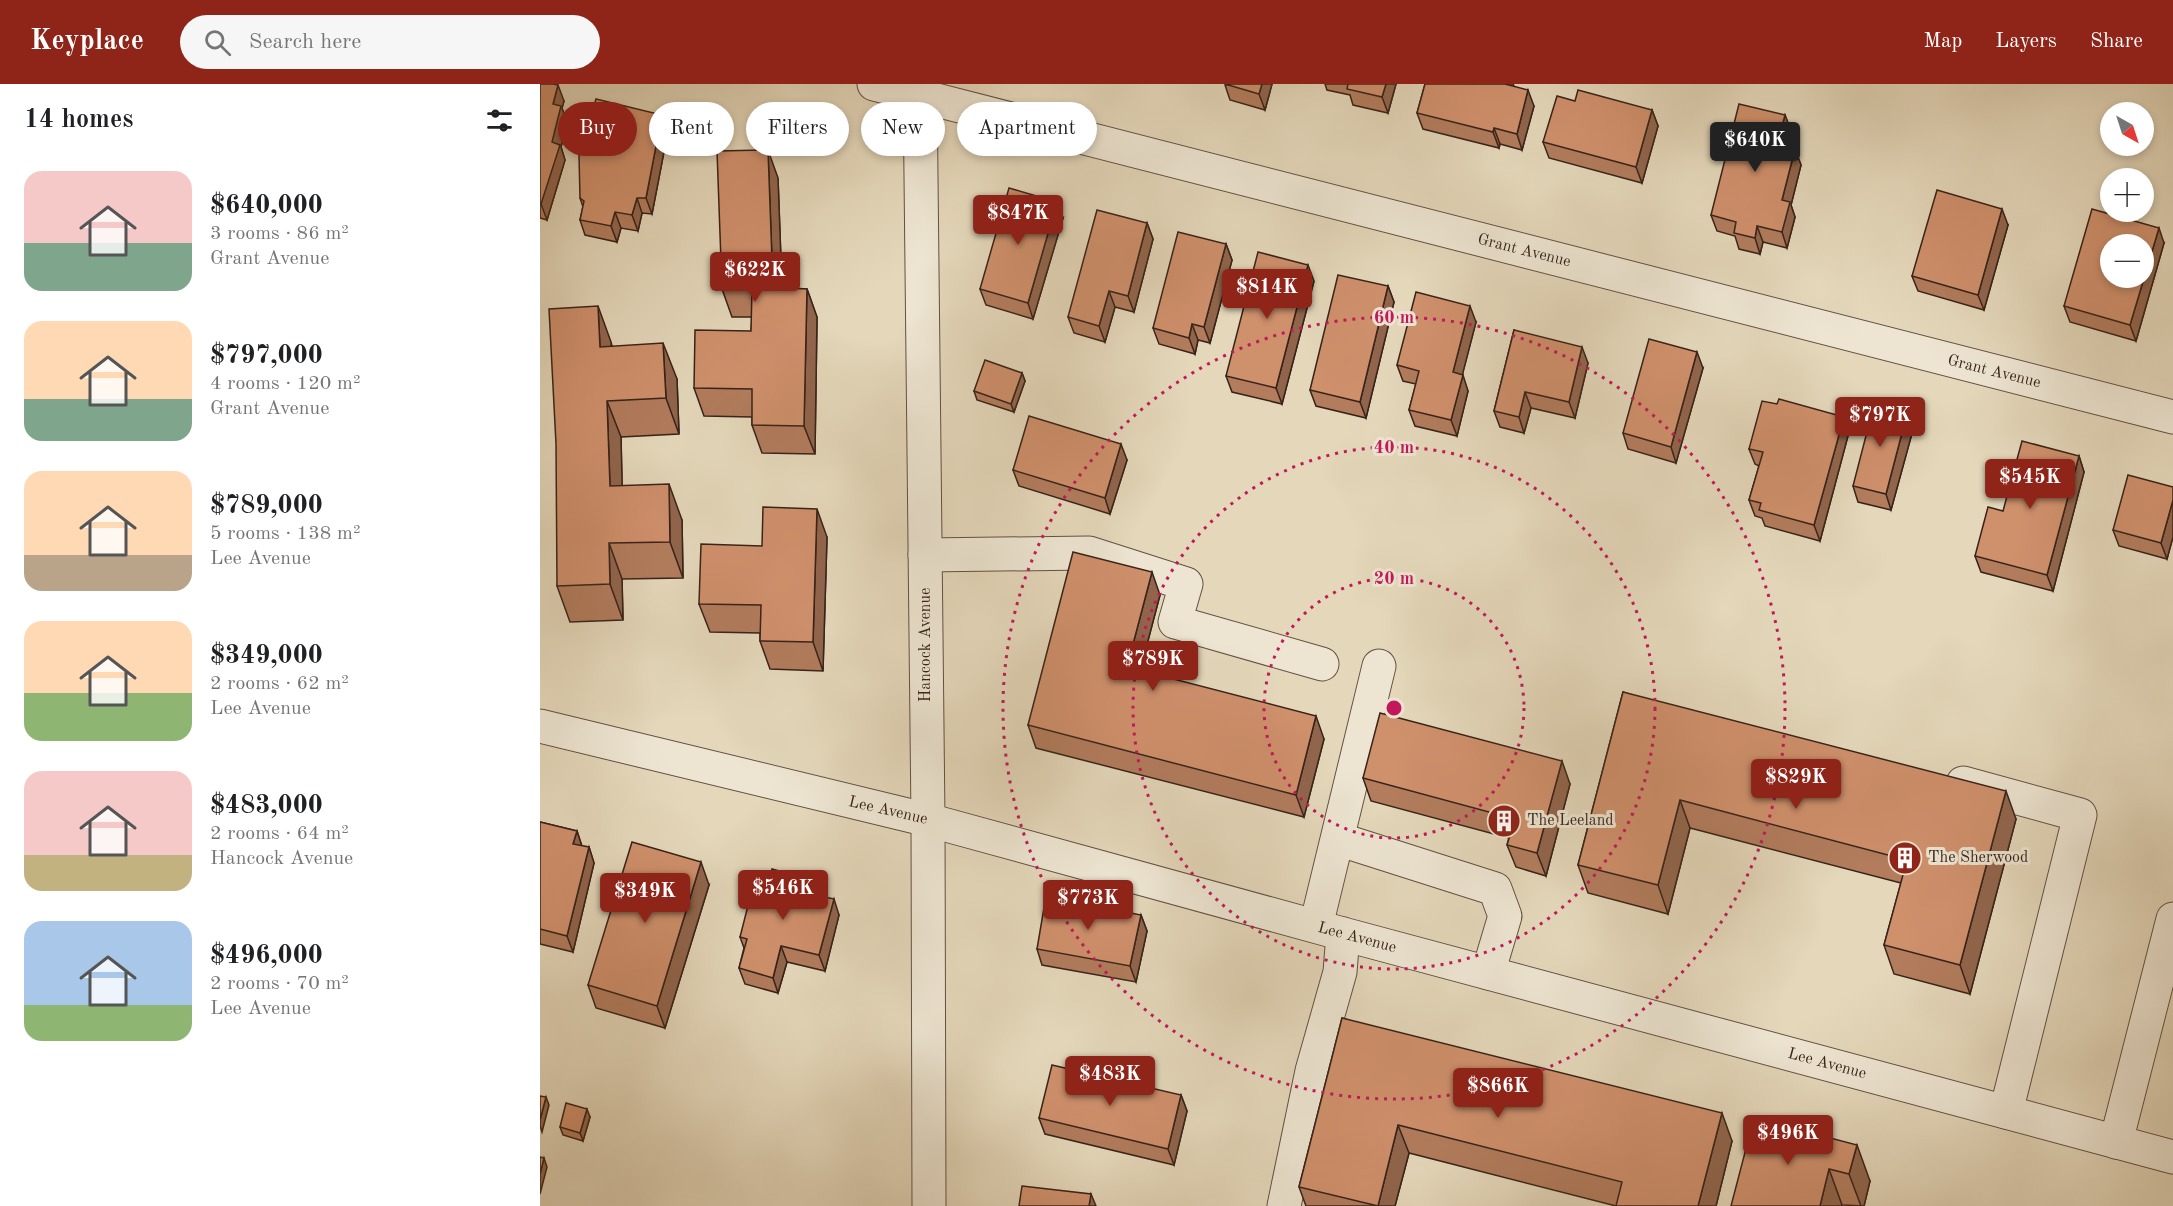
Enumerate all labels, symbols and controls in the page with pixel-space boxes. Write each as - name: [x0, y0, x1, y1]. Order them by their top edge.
- search box: [180, 15, 600, 69]
- icon: search: [201, 26, 234, 59]
- text: Keyplace: [30, 28, 144, 56]
- text: Search here: [249, 31, 361, 53]
- text: Map: [1923, 31, 1962, 52]
- text: Layers: [1995, 31, 2057, 52]
- text: Share: [2090, 31, 2143, 52]
- chip: Buy: [558, 102, 637, 156]
- chip: Rent: [649, 102, 734, 156]
- chip: Filters: [746, 102, 849, 156]
- chip: New: [861, 102, 945, 156]
- chip: Apartment: [957, 102, 1097, 156]
- north arrow: [2100, 102, 2154, 156]
- map controls: [2100, 102, 2154, 288]
- icon: filters: [483, 104, 516, 137]
- text: 14 homes: [24, 107, 133, 133]
- pin: $640K: [1713, 122, 1797, 173]
- text: $640K: [1724, 131, 1786, 151]
- button: +: [2100, 168, 2154, 222]
- text: $640,000: [210, 193, 323, 219]
- icon: home: [72, 195, 144, 267]
- pin: $847K: [976, 195, 1060, 246]
- text: $847K: [987, 204, 1049, 224]
- text: 3 rooms · 86 m²: [210, 224, 349, 244]
- street label: Grant Avenue: [1476, 232, 1572, 270]
- button: −: [2100, 234, 2154, 288]
- text: Grant Avenue: [210, 249, 329, 269]
- pin: $622K: [713, 252, 797, 303]
- text: $622K: [724, 261, 786, 281]
- pin: $814K: [1225, 269, 1309, 320]
- text: $814K: [1236, 278, 1298, 298]
- text: 60 m: [1374, 309, 1414, 327]
- text: $797,000: [210, 343, 323, 369]
- icon: home: [72, 345, 144, 417]
- street label: Grant Avenue: [1946, 353, 2042, 391]
- text: 4 rooms · 120 m²: [210, 374, 360, 394]
- pin: $797K: [1838, 397, 1922, 448]
- text: Grant Avenue: [210, 399, 329, 419]
- text: $797K: [1849, 406, 1911, 426]
- text: 40 m: [1374, 439, 1414, 457]
- pin: $545K: [1988, 459, 2072, 510]
- text: $545K: [1999, 468, 2061, 488]
- text: $789,000: [210, 493, 323, 519]
- icon: home: [72, 495, 144, 567]
- text: 5 rooms · 138 m²: [210, 524, 360, 544]
- text: Lee Avenue: [210, 549, 311, 569]
- text: 20 m: [1374, 570, 1414, 588]
- street label: Hancock Avenue: [918, 588, 934, 702]
- pin: $789K: [1111, 641, 1195, 692]
- text: $349,000: [210, 643, 323, 669]
- icon: home: [72, 645, 144, 717]
- text: $789K: [1122, 650, 1184, 670]
- text: 2 rooms · 62 m²: [210, 674, 349, 694]
- centre of rings: [1384, 698, 1404, 718]
- text: Lee Avenue: [210, 699, 311, 719]
- pin: $829K: [1754, 759, 1838, 810]
- text: $829K: [1765, 768, 1827, 788]
- text: $483,000: [210, 793, 323, 819]
- street label: Lee Avenue: [847, 794, 929, 828]
- icon: home: [72, 795, 144, 867]
- building icon: The Leeland: [1486, 803, 1522, 839]
- place label: The Leeland: [1527, 813, 1614, 829]
- text: 2 rooms · 64 m²: [210, 824, 349, 844]
- building icon: The Sherwood: [1887, 840, 1923, 876]
- text: Hancock Avenue: [210, 849, 353, 869]
- place label: The Sherwood: [1928, 850, 2028, 866]
- pin: $546K: [741, 870, 825, 921]
- pin: $349K: [603, 873, 687, 924]
- text: $546K: [752, 879, 814, 899]
- pin: $773K: [1046, 880, 1130, 931]
- text: $349K: [614, 882, 676, 902]
- text: $773K: [1057, 889, 1119, 909]
- street label: Lee Avenue: [1316, 920, 1398, 956]
- text: $496,000: [210, 943, 323, 969]
- icon: home: [72, 945, 144, 1017]
- text: 2 rooms · 70 m²: [210, 974, 349, 994]
- text: Lee Avenue: [210, 999, 311, 1019]
- street label: Lee Avenue: [1786, 1046, 1868, 1082]
- pin: $483K: [1068, 1056, 1152, 1107]
- text: $483K: [1079, 1065, 1141, 1085]
- pin: $866K: [1456, 1068, 1540, 1119]
- text: $866K: [1467, 1077, 1529, 1097]
- pin: $496K: [1746, 1115, 1830, 1166]
- text: $496K: [1757, 1124, 1819, 1144]

